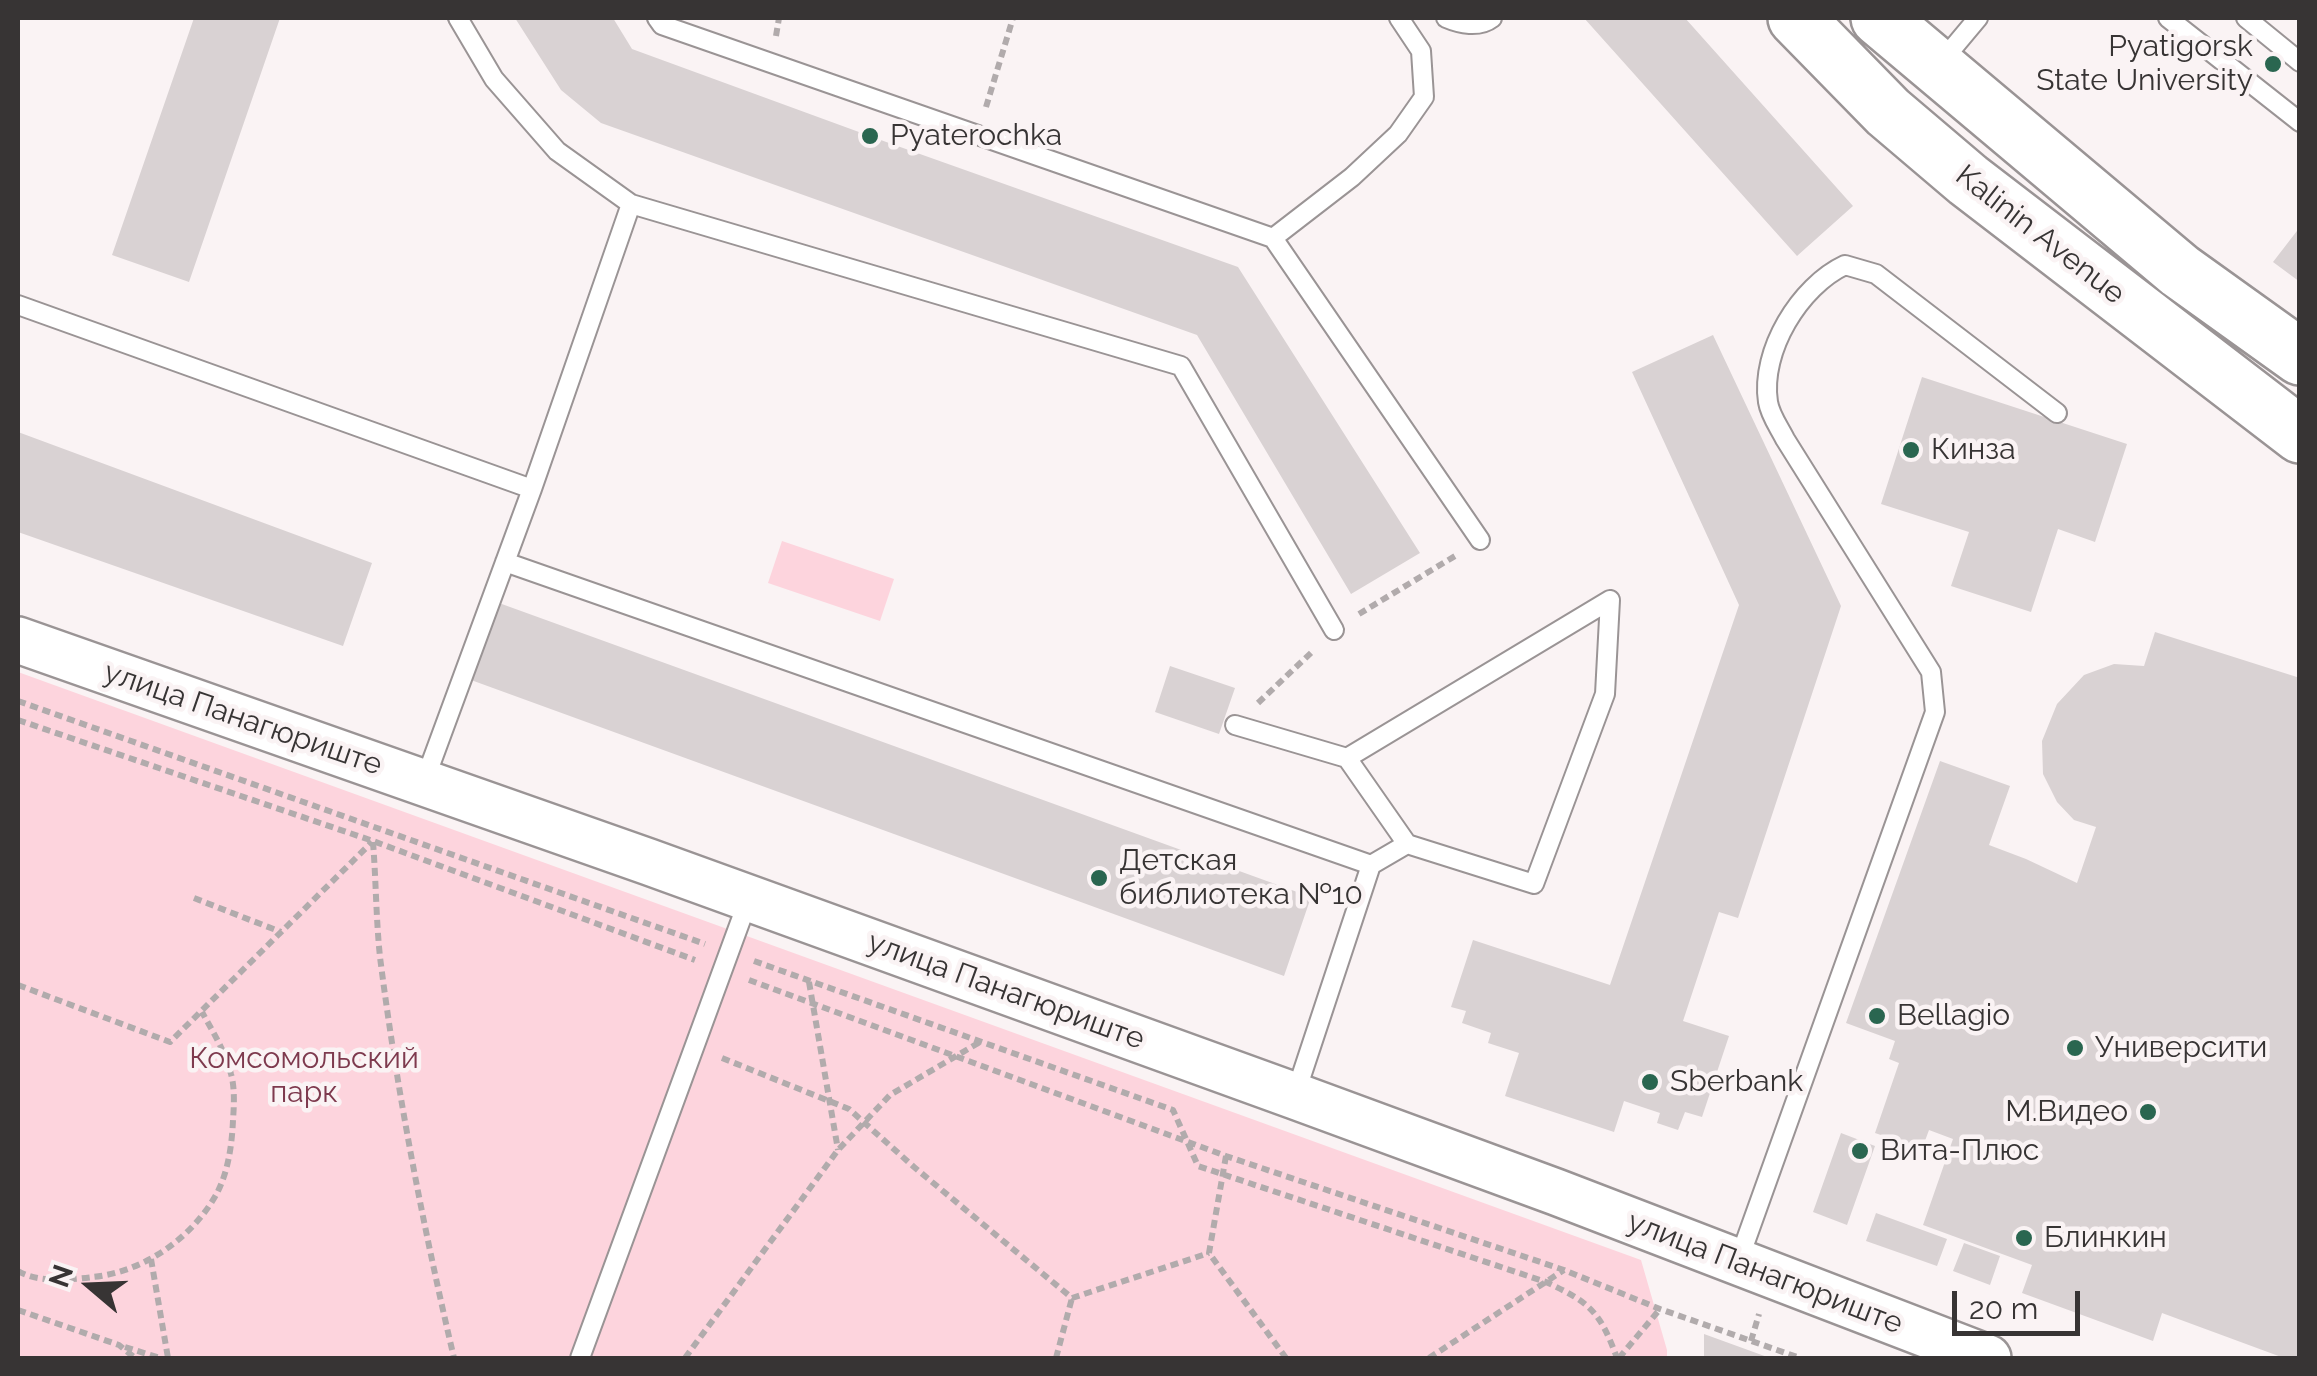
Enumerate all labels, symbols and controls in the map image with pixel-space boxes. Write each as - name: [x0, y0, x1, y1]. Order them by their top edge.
- place label: Pyatigorsk State University: [2036, 29, 2253, 100]
- marker: Pyatigorsk State University: [2262, 53, 2284, 75]
- place label: Pyaterochka: [890, 118, 1062, 154]
- marker: Pyaterochka: [859, 125, 881, 147]
- street label: Kalinin Avenue: [1948, 158, 2132, 312]
- place label: Кинза: [1931, 432, 2015, 468]
- marker: Кинза: [1900, 439, 1922, 461]
- street label: улица Панагюриште: [99, 654, 387, 784]
- place label: Детская библиотека №10: [1119, 843, 1363, 914]
- marker: Детская библиотека №10: [1088, 867, 1110, 889]
- street label: улица Панагюриште: [863, 924, 1149, 1058]
- place label: Bellagio: [1897, 998, 2010, 1034]
- marker: Bellagio: [1866, 1005, 1888, 1027]
- place label: Университи: [2095, 1030, 2267, 1066]
- marker: Университи: [2064, 1037, 2086, 1059]
- park label: Комсомольский парк: [189, 1041, 419, 1112]
- place label: Sberbank: [1670, 1064, 1803, 1100]
- marker: Sberbank: [1639, 1071, 1661, 1093]
- place label: М.Видео: [2005, 1094, 2128, 1130]
- marker: М.Видео: [2137, 1101, 2159, 1123]
- place label: Вита-Плюс: [1880, 1133, 2039, 1169]
- marker: Вита-Плюс: [1849, 1140, 1871, 1162]
- street label: улица Панагюриште: [1622, 1204, 1908, 1342]
- place label: Блинкин: [2044, 1220, 2167, 1256]
- marker: Блинкин: [2013, 1227, 2035, 1249]
- north arrow: [40, 1236, 140, 1336]
- text: N: [42, 1261, 80, 1292]
- scale bar: [1957, 1271, 2084, 1333]
- text: 20 m: [1969, 1291, 2038, 1326]

